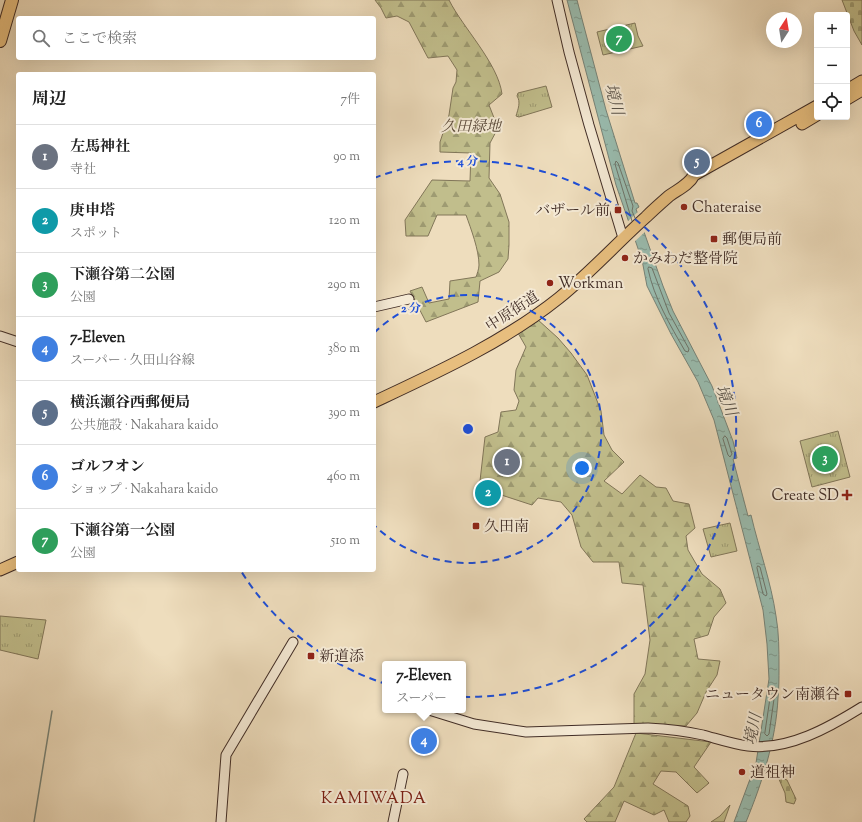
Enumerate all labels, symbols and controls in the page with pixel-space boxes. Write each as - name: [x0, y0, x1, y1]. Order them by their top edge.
- north arrow: [766, 12, 802, 48]
- map controls: [814, 12, 850, 120]
- button: +: [814, 12, 850, 48]
- search box: [16, 16, 376, 60]
- pin: 7: [606, 24, 632, 54]
- icon: search: [30, 27, 52, 49]
- text: ここで検索: [62, 29, 137, 50]
- button: −: [814, 48, 850, 84]
- water label: 境川: [598, 81, 628, 120]
- button: locate: [814, 84, 850, 120]
- text: 周辺: [32, 88, 66, 112]
- text: 7件: [340, 91, 360, 109]
- pin: 6: [746, 109, 772, 139]
- park label: 久田緑地: [441, 117, 503, 138]
- text: 左馬神社: [70, 137, 130, 158]
- pin: 5: [684, 147, 710, 177]
- text: 1: [43, 148, 47, 166]
- text: 90 m: [333, 148, 360, 166]
- text: 4 分: [457, 153, 478, 171]
- text: 寺社: [70, 161, 96, 179]
- place label: Chateraise: [692, 198, 761, 219]
- text: 庚申塔: [70, 201, 115, 222]
- place label: バザール前: [535, 201, 610, 222]
- marker: Chateraise: [679, 202, 689, 212]
- marker: バザール前: [613, 205, 623, 215]
- text: 2: [42, 212, 48, 230]
- text: 120 m: [329, 212, 360, 230]
- text: スポット: [70, 225, 122, 243]
- place label: 郵便局前: [722, 230, 782, 251]
- marker: 郵便局前: [709, 234, 719, 244]
- place label: かみわだ整骨院: [633, 249, 738, 270]
- marker: かみわだ整骨院: [620, 253, 630, 263]
- text: 下瀬谷第二公園: [70, 265, 175, 286]
- place label: Workman: [558, 274, 623, 295]
- text: 3: [42, 276, 48, 294]
- text: 290 m: [327, 276, 360, 294]
- marker: Workman: [545, 278, 555, 288]
- street label: 中原街道: [482, 287, 544, 337]
- text: 公園: [70, 289, 96, 307]
- text: 2 分: [401, 300, 421, 318]
- text: 7-Eleven: [70, 328, 125, 349]
- text: 4: [42, 340, 48, 358]
- text: 380 m: [328, 340, 360, 358]
- text: スーパー · 久田山谷線: [70, 352, 195, 370]
- water label: 境川: [708, 382, 742, 422]
- text: 横浜瀬谷西郵便局: [70, 393, 190, 414]
- text: 5: [43, 404, 47, 422]
- text: 390 m: [328, 404, 360, 422]
- text: 公共施設 · Nakahara kaido: [70, 417, 218, 435]
- centre of rings: [461, 422, 475, 436]
- pin: 3: [812, 444, 838, 474]
- pin: 1: [494, 447, 520, 477]
- text: ゴルフオン: [70, 457, 145, 478]
- your location: [572, 458, 592, 478]
- text: 6: [42, 468, 48, 486]
- text: 460 m: [327, 468, 360, 486]
- pin: 2: [475, 478, 501, 508]
- text: ショップ · Nakahara kaido: [70, 481, 218, 499]
- place label: Create SD: [772, 486, 839, 507]
- marker: Create SD: [842, 490, 852, 500]
- place label: 久田南: [484, 517, 529, 538]
- text: 下瀬谷第一公園: [70, 521, 175, 542]
- marker: 久田南: [471, 521, 481, 531]
- text: 7: [42, 532, 48, 550]
- text: 510 m: [331, 532, 360, 550]
- text: 公園: [70, 545, 96, 563]
- place label: 新道添: [319, 647, 364, 668]
- marker: 新道添: [306, 651, 316, 661]
- popup: [382, 661, 466, 713]
- text: 7-Eleven: [396, 666, 452, 687]
- place label: ニュータウン南瀬谷: [705, 685, 840, 706]
- marker: ニュータウン南瀬谷: [843, 689, 853, 699]
- text: スーパー: [396, 690, 447, 708]
- water label: 境川: [740, 710, 769, 747]
- pin: 4: [411, 726, 437, 756]
- place label: 道祖神: [750, 763, 795, 784]
- marker: 道祖神: [737, 767, 747, 777]
- district label: KAMIWADA: [321, 788, 427, 811]

